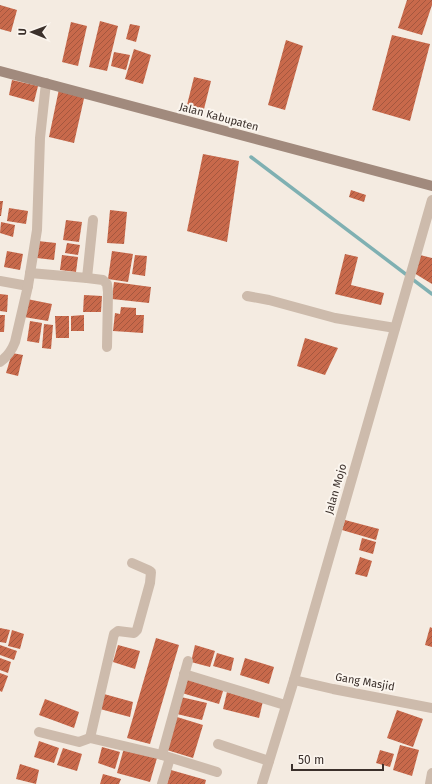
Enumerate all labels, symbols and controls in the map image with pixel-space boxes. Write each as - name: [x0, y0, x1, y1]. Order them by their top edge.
- north arrow: [12, 12, 52, 52]
- text: U: [16, 28, 29, 36]
- street label: Jalan Kabupaten: [178, 100, 260, 134]
- street label: Jalan Mojo: [323, 462, 349, 516]
- street label: Gang Masjid: [334, 670, 396, 694]
- scale bar: [292, 746, 383, 772]
- text: 50 m: [298, 753, 324, 767]

